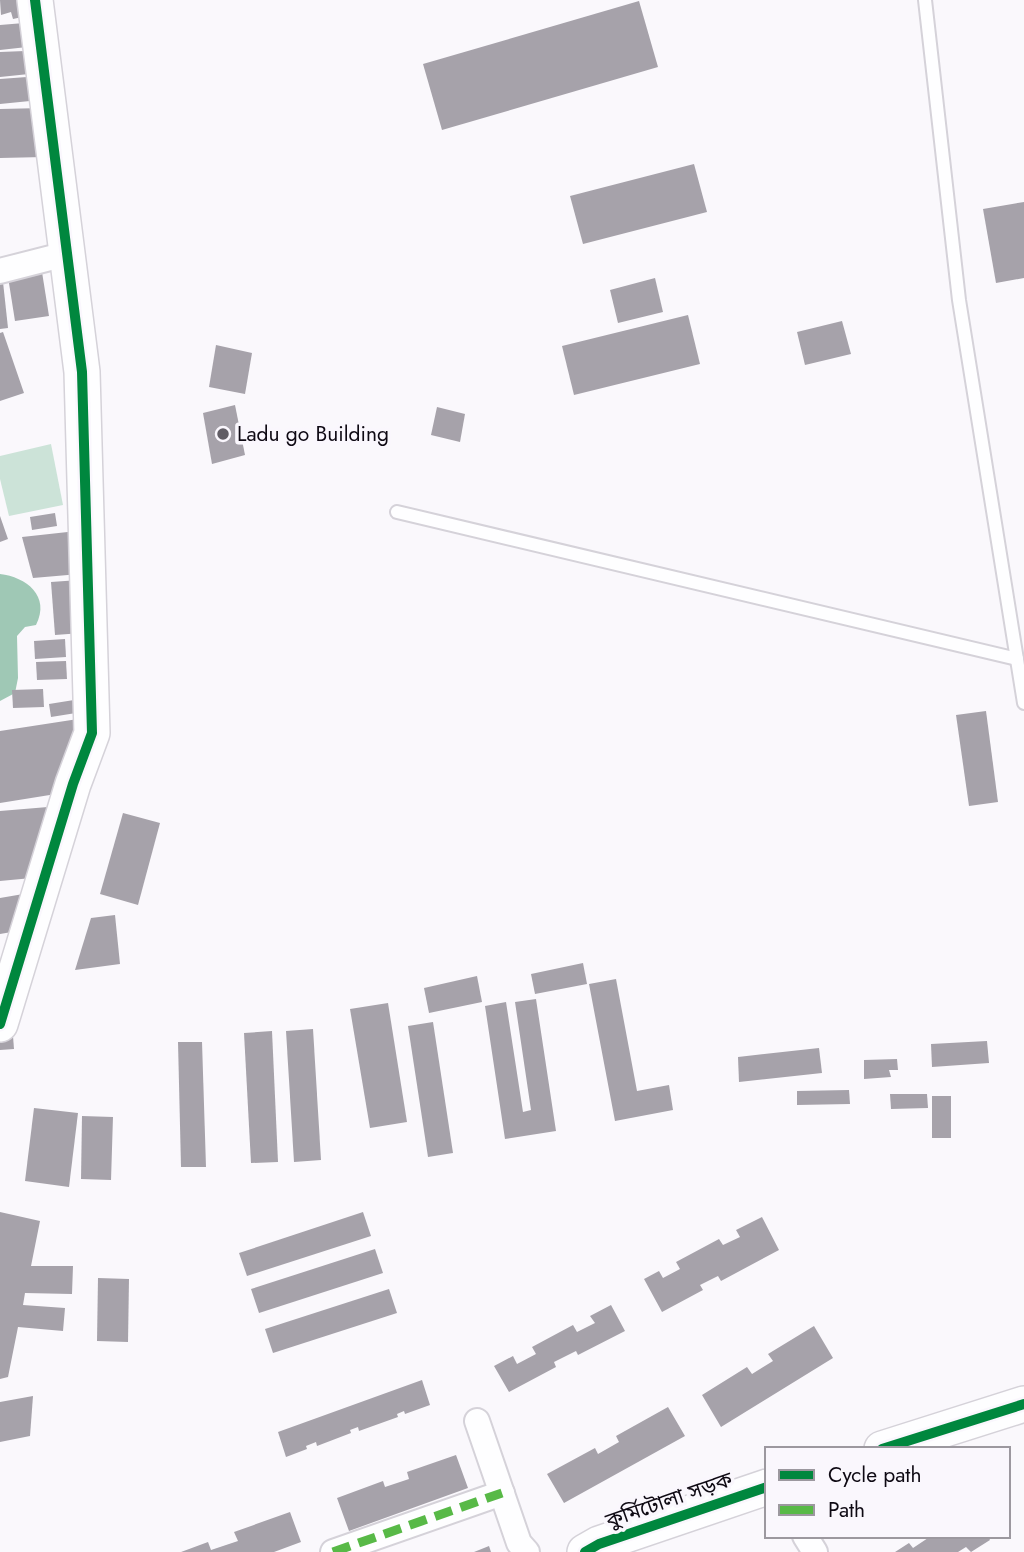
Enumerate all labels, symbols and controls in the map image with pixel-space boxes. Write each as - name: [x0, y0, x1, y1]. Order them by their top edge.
- place label: Ladu go Building: [237, 419, 389, 449]
- marker: Ladu go Building: [215, 426, 231, 442]
- legend: [765, 1447, 1010, 1538]
- text: Cycle path: [828, 1460, 921, 1490]
- street label: কুর্মিটোলা সড়ক: [601, 1464, 737, 1536]
- text: Path: [828, 1495, 865, 1525]

